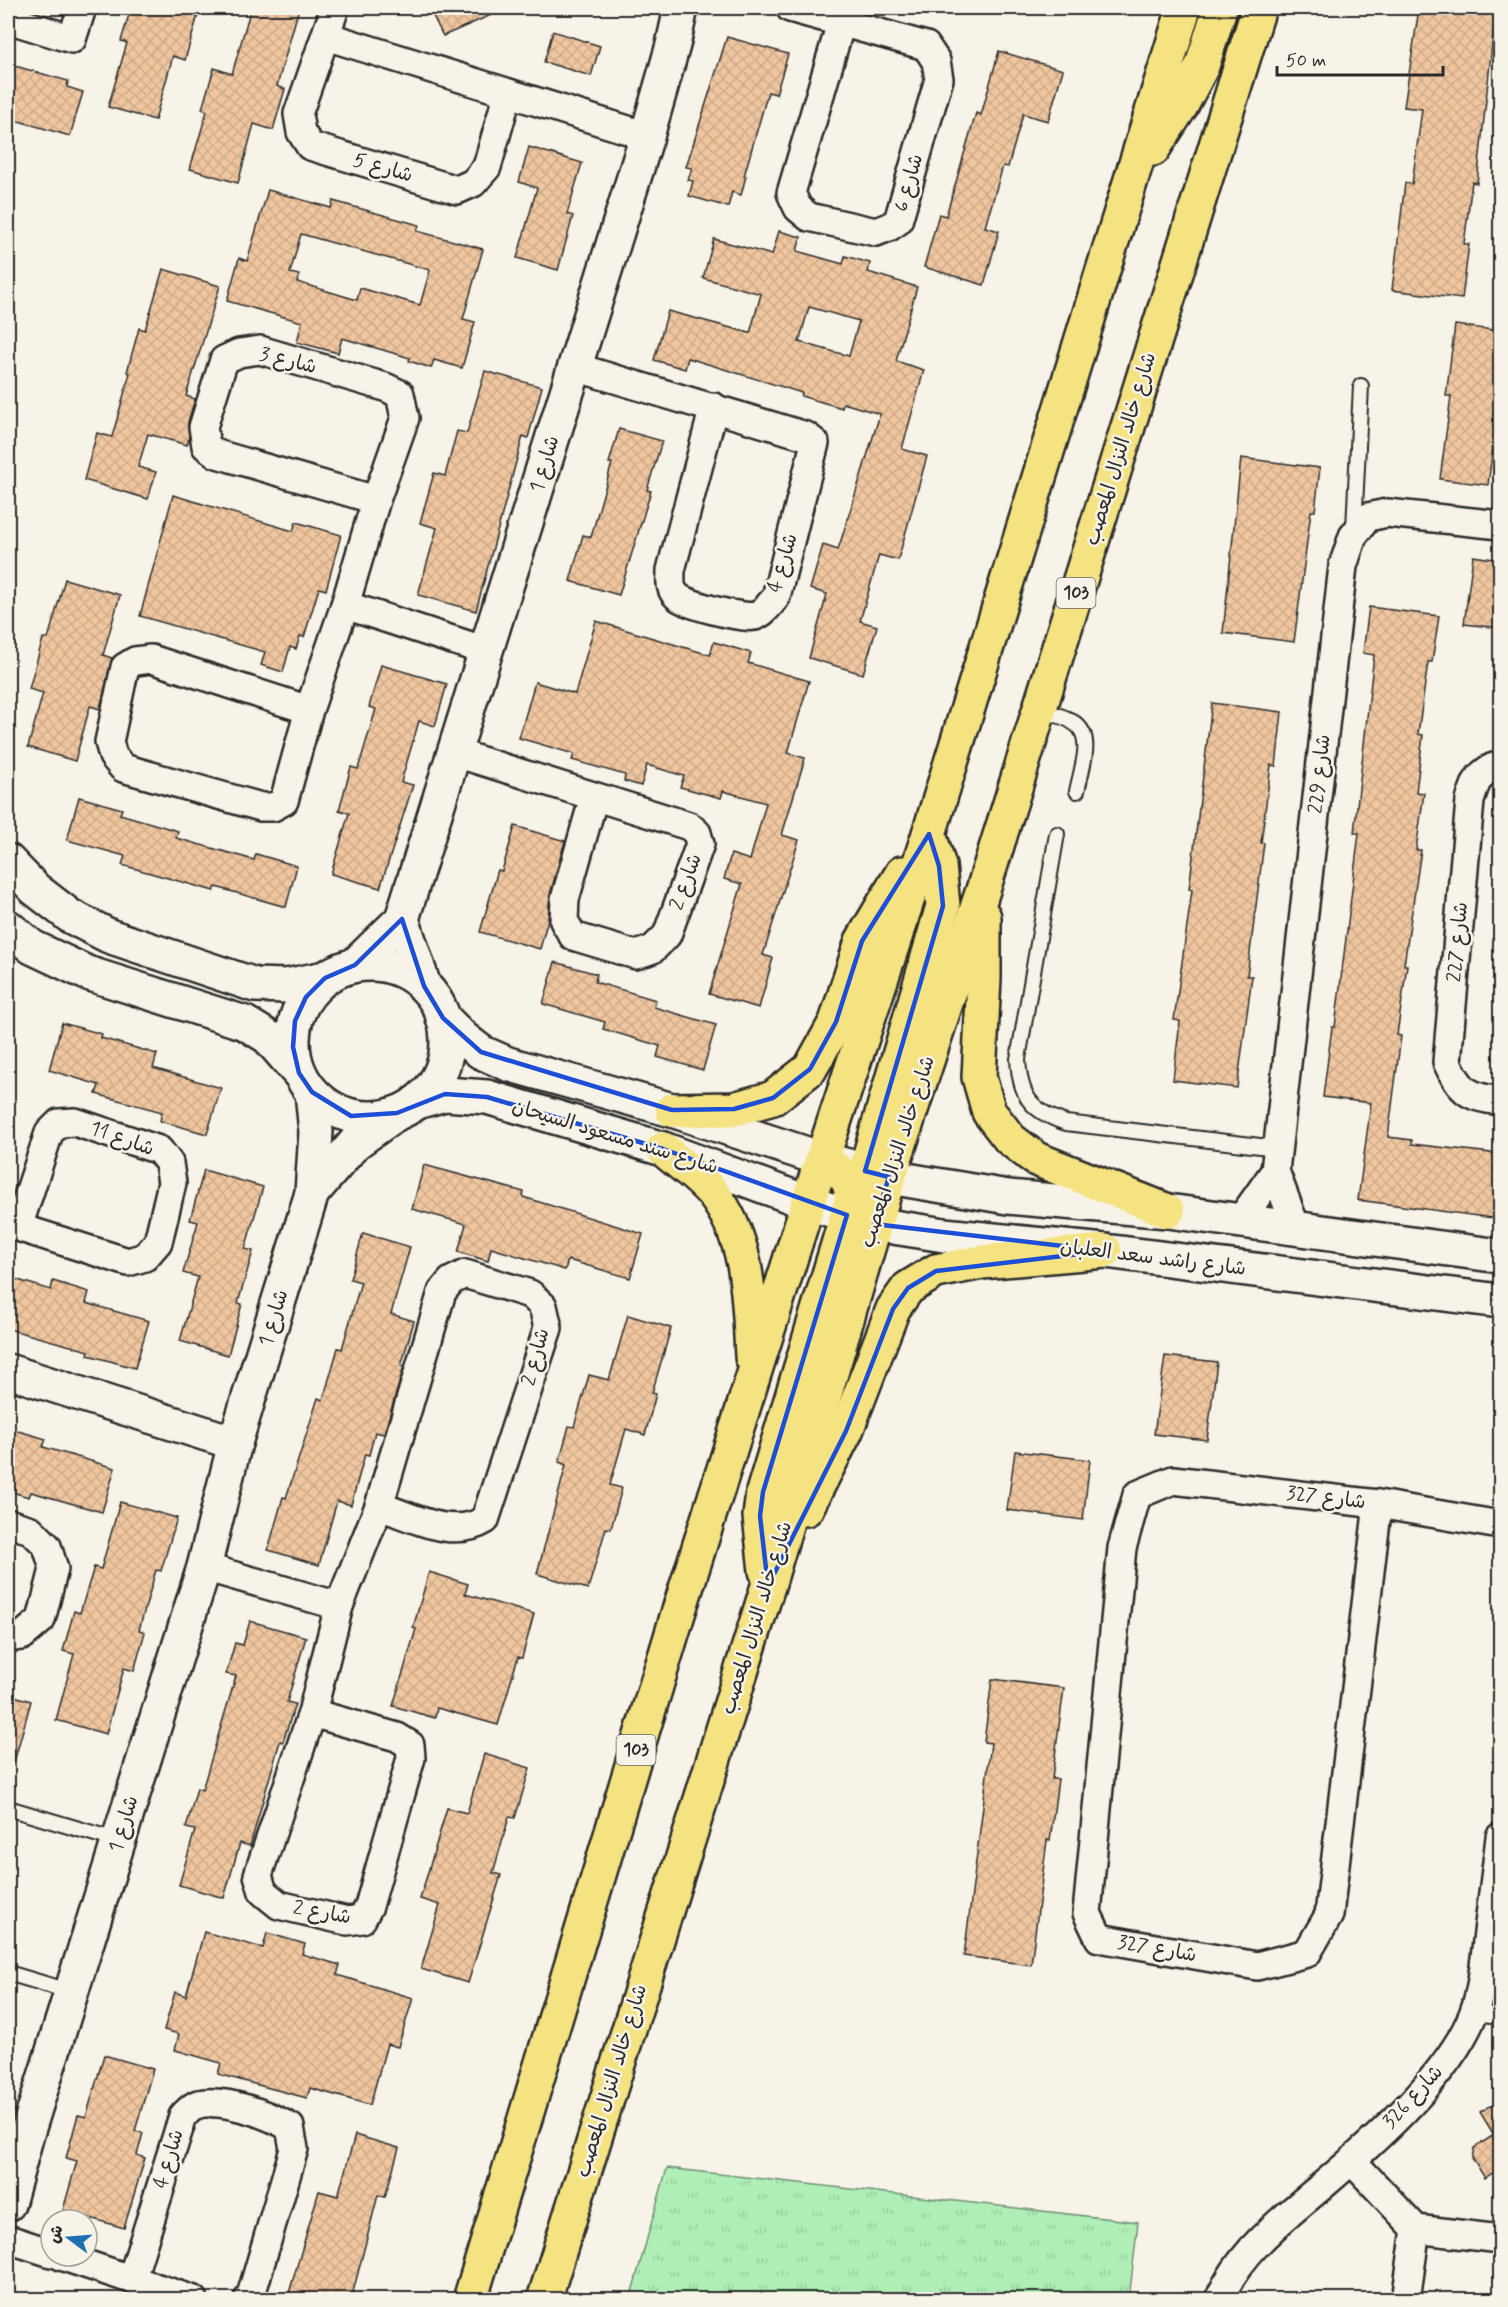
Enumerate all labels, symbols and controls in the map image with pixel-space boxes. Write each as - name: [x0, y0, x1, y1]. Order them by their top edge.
- scale bar: [1277, 39, 1444, 77]
- text: 50 m: [1286, 49, 1326, 73]
- street label: شارع 5: [350, 147, 416, 189]
- street label: شارع 6: [888, 151, 930, 215]
- street label: شارع 3: [257, 341, 319, 381]
- street label: شارع خالد النزال المعصب: [1079, 349, 1163, 549]
- street label: شارع 1: [524, 432, 566, 496]
- street label: شارع 4: [761, 530, 805, 596]
- road number: 103: [1056, 578, 1096, 608]
- street label: شارع 229: [1302, 733, 1338, 815]
- street label: شارع 2: [663, 850, 709, 914]
- street label: شارع 227: [1441, 901, 1475, 983]
- street label: شارع خالد النزال المعصب: [854, 1052, 942, 1252]
- street label: شارع سند مسعود السيحان: [509, 1093, 721, 1181]
- street label: شارع 11: [86, 1115, 158, 1163]
- street label: شارع راشد سعد العلبان: [1059, 1233, 1247, 1283]
- street label: شارع 1: [253, 1286, 295, 1350]
- street label: شارع 2: [515, 1325, 557, 1389]
- street label: شارع 327: [1285, 1480, 1367, 1516]
- street label: شارع خالد النزال المعصب: [715, 1518, 799, 1718]
- road number: 103: [616, 1735, 656, 1765]
- street label: شارع 1: [103, 1792, 145, 1856]
- street label: شارع 2: [291, 1895, 353, 1931]
- street label: شارع 327: [1116, 1929, 1198, 1969]
- street label: شارع خالد النزال المعصب: [570, 1981, 654, 2181]
- street label: شارع 326: [1377, 2059, 1449, 2135]
- street label: شارع 4: [147, 2126, 191, 2192]
- north arrow: [39, 2208, 99, 2268]
- text: ش: [44, 2223, 69, 2246]

